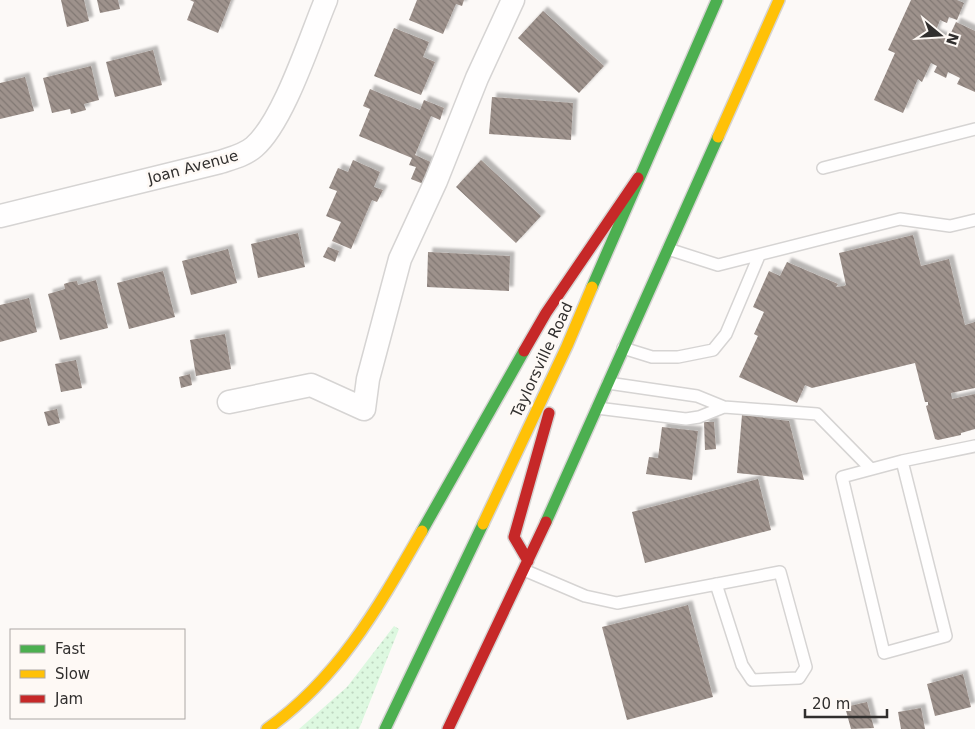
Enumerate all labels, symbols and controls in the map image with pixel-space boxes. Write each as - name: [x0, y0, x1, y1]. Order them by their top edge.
- north arrow: [915, 10, 965, 60]
- text: N: [943, 31, 962, 47]
- street label: Joan Avenue: [145, 146, 240, 188]
- street label: Taylorsville Road: [507, 300, 577, 421]
- legend: [10, 629, 185, 719]
- text: Fast: [55, 640, 85, 658]
- text: Slow: [55, 665, 90, 683]
- scale bar: [805, 686, 888, 718]
- text: Jam: [54, 690, 83, 708]
- text: 20 m: [812, 695, 850, 713]

